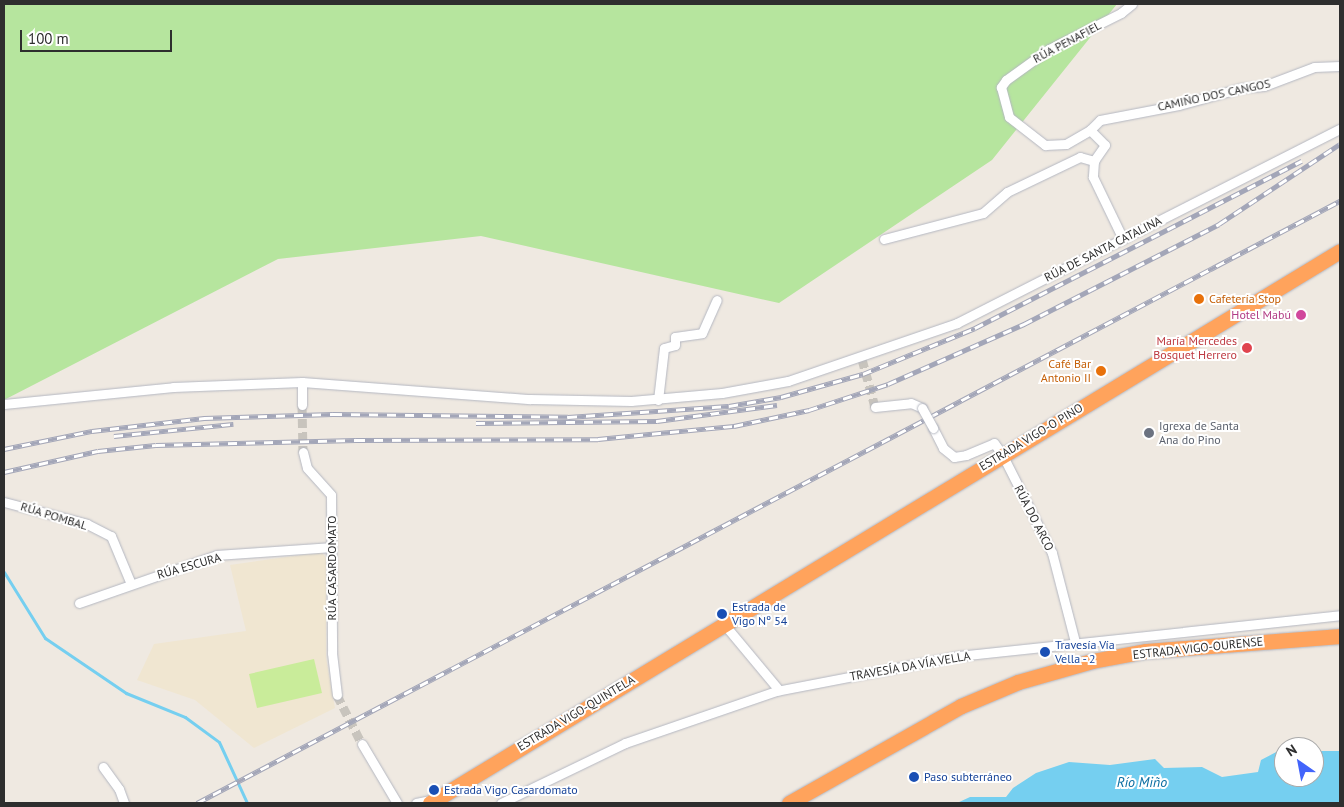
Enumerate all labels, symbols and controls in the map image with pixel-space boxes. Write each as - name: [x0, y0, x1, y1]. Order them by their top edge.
- street label: RÚA PENAFIEL: [1030, 18, 1104, 66]
- scale bar: [22, 20, 175, 52]
- text: 100 m: [28, 29, 69, 48]
- street label: CAMIÑO DOS CANGOS: [1156, 76, 1272, 114]
- street label: RÚA DE SANTA CATALINA: [1042, 213, 1164, 285]
- place label: Cafetería Stop: [1209, 292, 1281, 306]
- marker: Cafetería Stop: [1193, 293, 1205, 305]
- place label: Hotel Mabú: [1231, 308, 1291, 322]
- marker: Hotel Mabú: [1295, 309, 1307, 321]
- place label: María Mercedes Bosquet Herrero: [1153, 334, 1237, 362]
- marker: María Mercedes Bosquet Herrero: [1241, 342, 1253, 354]
- place label: Café Bar Antonio II: [1041, 357, 1091, 385]
- marker: Café Bar Antonio II: [1095, 365, 1107, 377]
- street label: ESTRADA VIGO-O PINO: [976, 400, 1086, 474]
- place label: Igrexa de Santa Ana do Pino: [1159, 419, 1239, 447]
- marker: Igrexa de Santa Ana do Pino: [1143, 427, 1155, 439]
- street label: RÚA DO ARCO: [1011, 482, 1057, 554]
- street label: RÚA POMBAL: [19, 499, 89, 533]
- street label: RÚA CASARDOMATO: [325, 515, 339, 621]
- street label: RÚA ESCURA: [155, 550, 223, 582]
- place label: Estrada de Vigo Nº 54: [732, 600, 787, 628]
- marker: Estrada de Vigo Nº 54: [716, 608, 728, 620]
- street label: ESTRADA VIGO-OURENSE: [1132, 634, 1264, 662]
- place label: Travesía Vía Vella - 2: [1055, 638, 1115, 666]
- marker: Travesía Vía Vella - 2: [1039, 646, 1051, 658]
- street label: TRAVESÍA DA VÍA VELLA: [848, 648, 972, 684]
- street label: ESTRADA VIGO-QUINTELA: [514, 672, 638, 754]
- north arrow: [1274, 737, 1324, 787]
- text: N: [1283, 740, 1300, 760]
- place label: Paso subterráneo: [924, 770, 1012, 784]
- marker: Paso subterráneo: [908, 771, 920, 783]
- water label: Río Miño: [1117, 774, 1167, 790]
- place label: Estrada Vigo Casardomato: [444, 783, 578, 797]
- marker: Estrada Vigo Casardomato: [428, 784, 440, 796]

